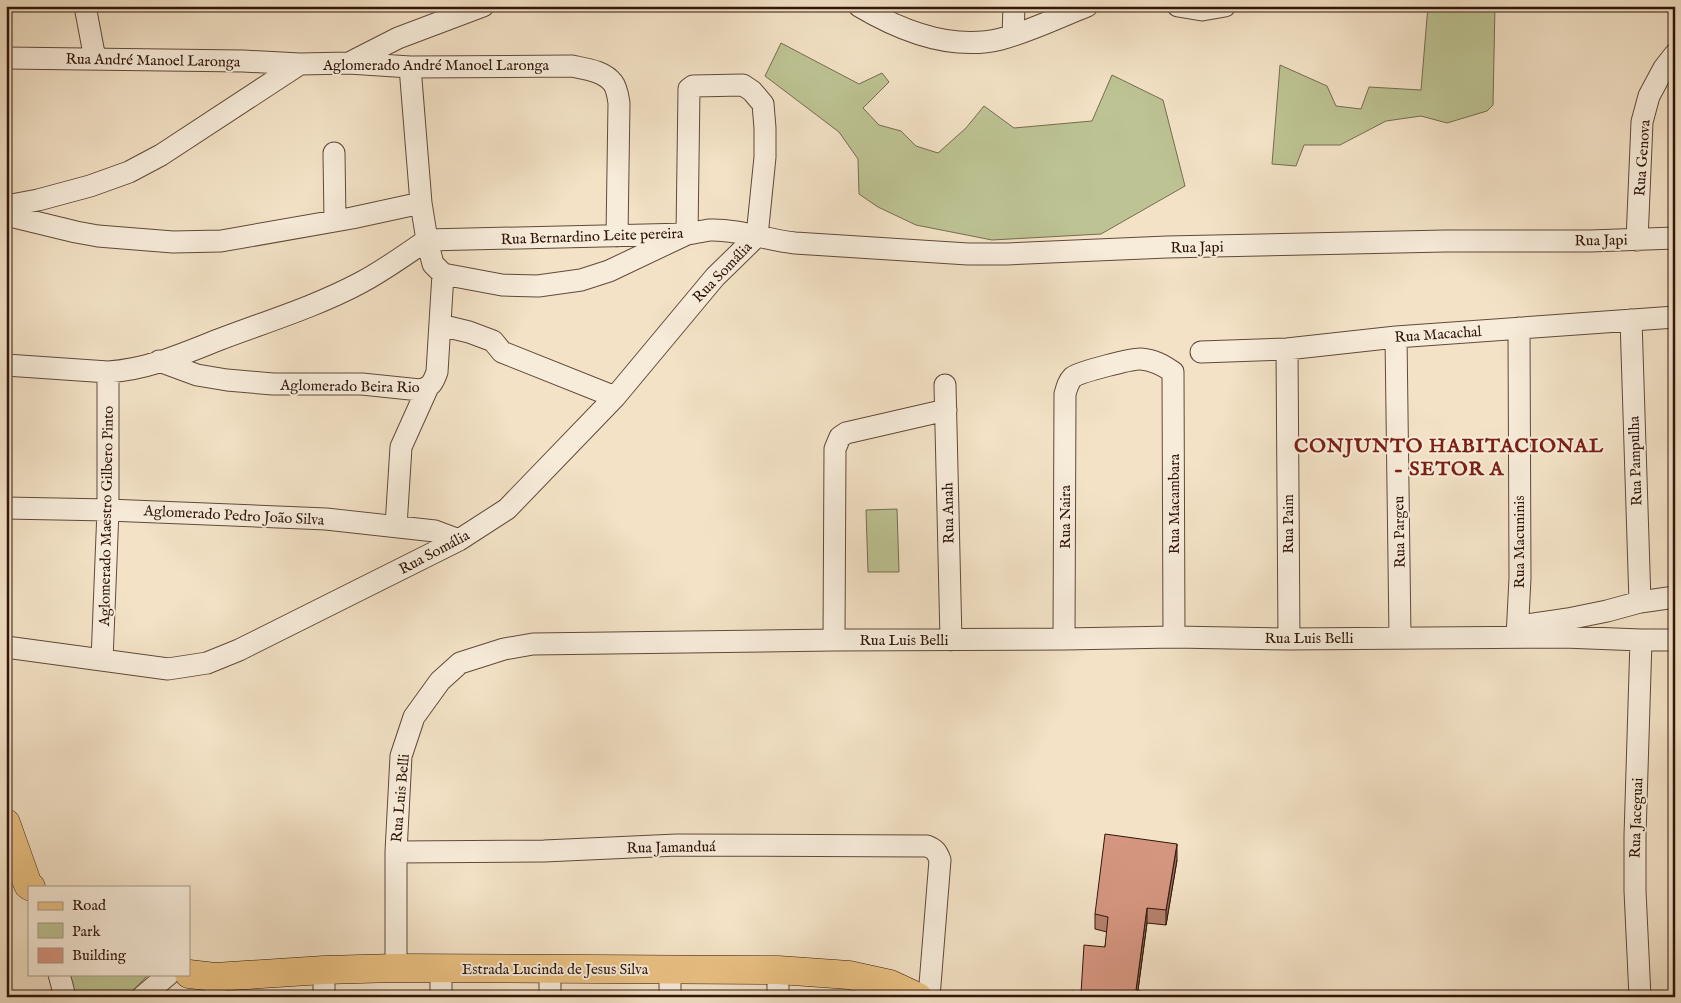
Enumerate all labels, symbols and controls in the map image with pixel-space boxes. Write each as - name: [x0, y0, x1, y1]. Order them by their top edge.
- street label: Rua André Manoel Laronga: [65, 49, 241, 72]
- street label: Aglomerado André Manoel Laronga: [322, 56, 550, 75]
- street label: Rua Genova: [1630, 119, 1655, 197]
- street label: Rua Bernardino Leite pereira: [500, 224, 684, 249]
- street label: Rua Japi: [1574, 231, 1628, 250]
- street label: Rua Somália: [689, 238, 756, 307]
- street label: Rua Japi: [1170, 238, 1224, 257]
- street label: Rua Macachal: [1394, 322, 1483, 347]
- street label: Aglomerado Beira Rio: [279, 376, 420, 397]
- street label: Aglomerado Maestro Gilbero Pinto: [95, 406, 118, 627]
- street label: Rua Pampulha: [1624, 415, 1647, 506]
- district label: CONJUNTO HABITACIONAL - SETOR A: [1294, 434, 1604, 482]
- street label: Rua Macambara: [1165, 453, 1184, 554]
- street label: Rua Anah: [938, 482, 959, 544]
- street label: Rua Naira: [1056, 485, 1075, 549]
- street label: Rua Paim: [1279, 494, 1298, 554]
- street label: Rua Pargeu: [1389, 495, 1410, 568]
- street label: Rua Macuninis: [1510, 496, 1529, 588]
- street label: Aglomerado Pedro João Silva: [142, 501, 325, 530]
- street label: Rua Somália: [396, 526, 473, 579]
- street label: Rua Luis Belli: [1265, 629, 1353, 648]
- street label: Rua Luis Belli: [860, 631, 948, 650]
- street label: Rua Luis Belli: [387, 753, 414, 843]
- street label: Rua Jaceguai: [1626, 777, 1647, 859]
- street label: Rua Jamanduá: [626, 837, 716, 858]
- legend: [28, 886, 190, 976]
- text: Road: [72, 896, 107, 915]
- text: Park: [72, 922, 102, 941]
- text: Building: [72, 946, 127, 965]
- street label: Estrada Lucinda de Jesus Silva: [462, 960, 649, 979]

